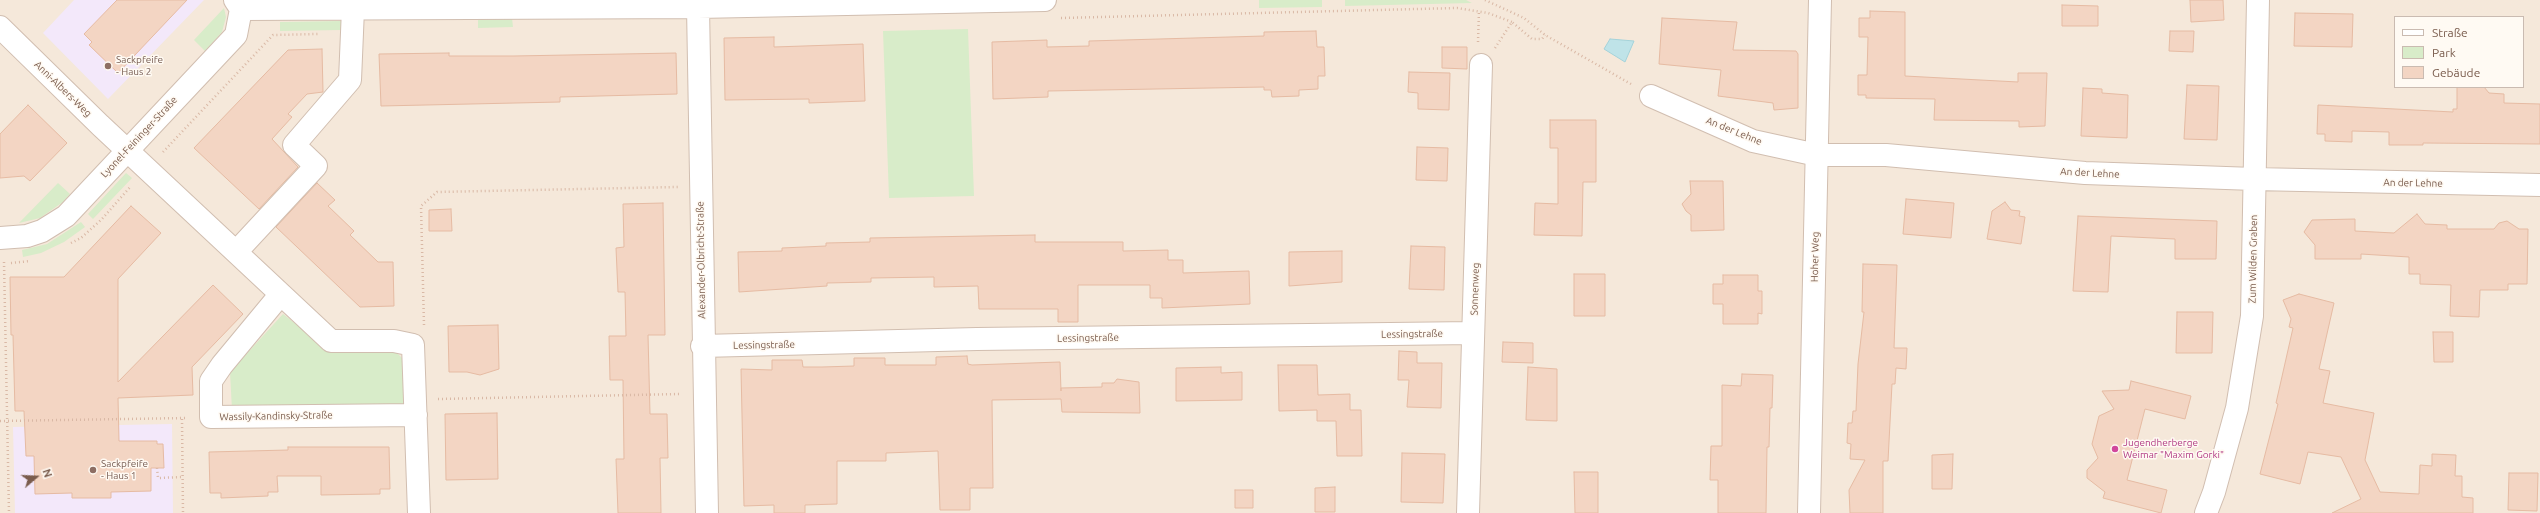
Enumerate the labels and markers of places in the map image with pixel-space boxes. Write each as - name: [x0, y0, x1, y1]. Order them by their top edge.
- place label: Sackpfeife - Haus 2: [116, 54, 163, 78]
- marker: Sackpfeife - Haus 2: [103, 61, 113, 71]
- place label: Jugendherberge Weimar "Maxim Gorki": [2123, 437, 2224, 460]
- marker: Jugendherberge Weimar "Maxim Gorki": [2110, 444, 2120, 454]
- place label: Sackpfeife - Haus 1: [101, 458, 148, 482]
- marker: Sackpfeife - Haus 1: [88, 465, 98, 475]

